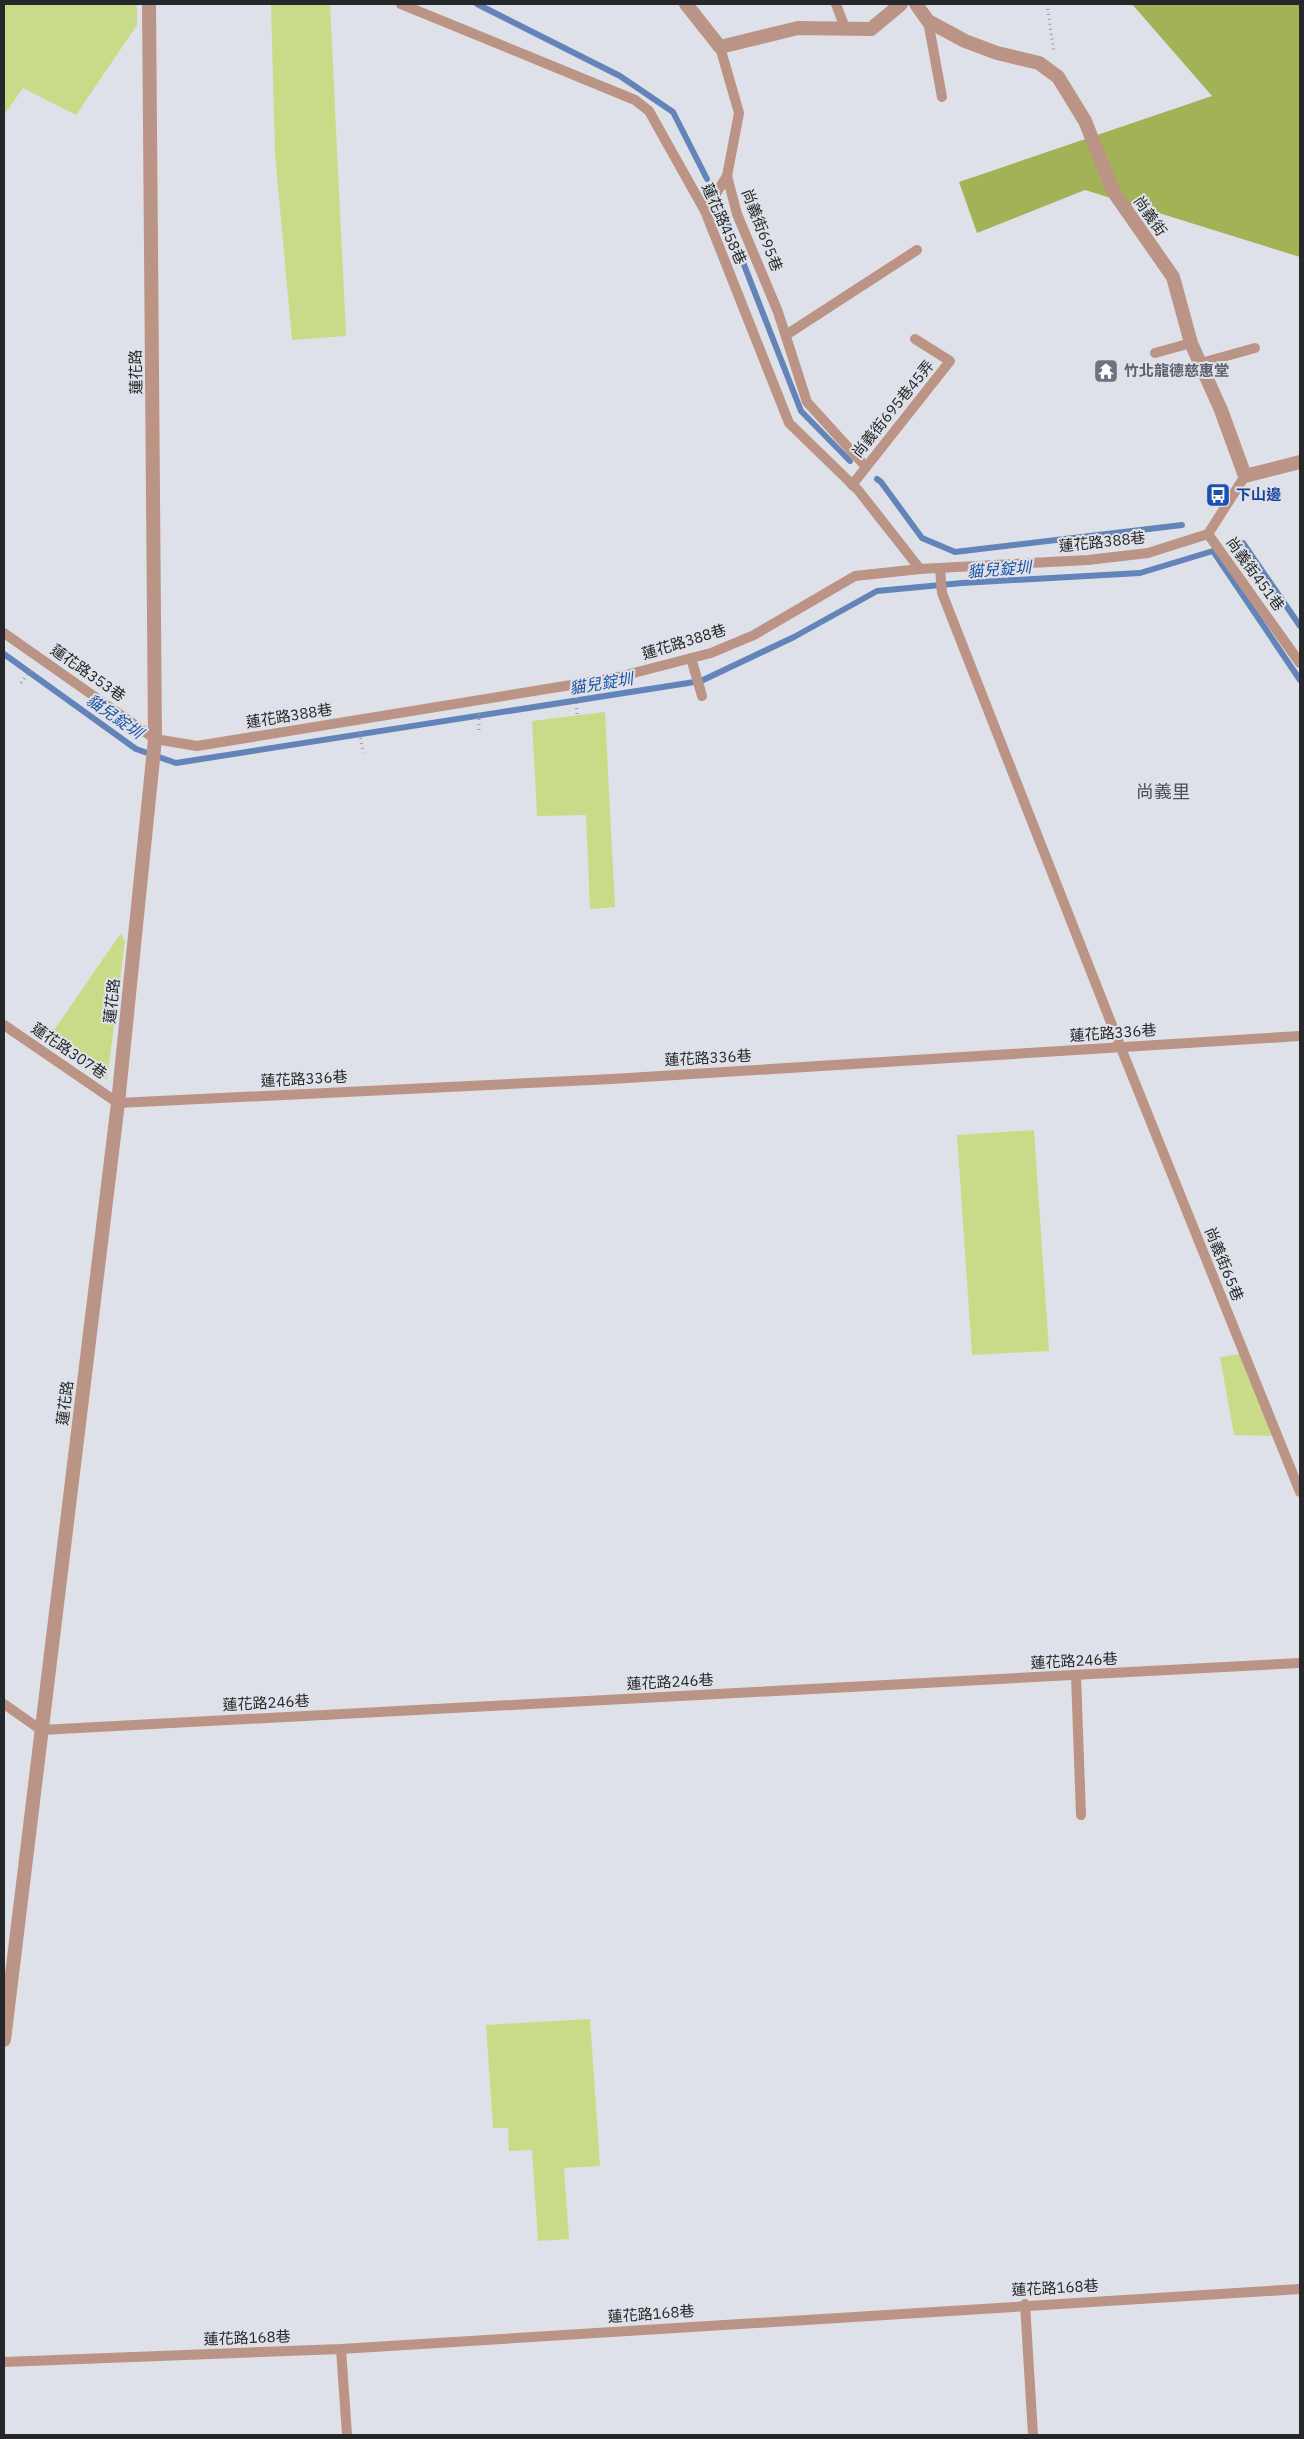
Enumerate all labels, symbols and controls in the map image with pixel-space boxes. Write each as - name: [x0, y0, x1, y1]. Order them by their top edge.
- street label: 蓮花路458巷: [698, 180, 751, 267]
- street label: 尚義街695巷: [738, 186, 787, 274]
- street label: 尚義街: [1130, 192, 1171, 240]
- street label: 蓮花路: [126, 349, 145, 395]
- street label: 尚義街695巷45弄: [847, 356, 938, 461]
- temple icon: 竹北龍德慈惠堂: [1093, 358, 1119, 384]
- place label: 竹北龍德慈惠堂: [1124, 361, 1229, 380]
- bus stop icon: 下山邊: [1205, 482, 1231, 508]
- place label: 下山邊: [1236, 485, 1281, 504]
- street label: 蓮花路388巷: [1058, 528, 1146, 555]
- street label: 尚義街451巷: [1222, 533, 1289, 614]
- water label: 貓兒錠圳: [966, 557, 1034, 581]
- street label: 蓮花路388巷: [639, 620, 728, 663]
- street label: 蓮花路353巷: [47, 640, 129, 705]
- water label: 貓兒錠圳: [568, 668, 636, 698]
- water label: 貓兒錠圳: [83, 689, 149, 744]
- street label: 蓮花路388巷: [244, 699, 333, 732]
- district label: 尚義里: [1136, 780, 1190, 803]
- street label: 蓮花路: [100, 978, 123, 1024]
- street label: 蓮花路307巷: [28, 1018, 111, 1083]
- street label: 蓮花路336巷: [1069, 1020, 1157, 1045]
- street label: 蓮花路336巷: [664, 1046, 752, 1069]
- street label: 蓮花路336巷: [260, 1067, 348, 1090]
- street label: 尚義街65巷: [1201, 1224, 1248, 1304]
- street label: 蓮花路: [52, 1379, 77, 1426]
- street label: 蓮花路246巷: [1030, 1649, 1118, 1672]
- street label: 蓮花路246巷: [626, 1670, 714, 1693]
- street label: 蓮花路246巷: [222, 1691, 310, 1714]
- street label: 蓮花路168巷: [1011, 2276, 1099, 2299]
- street label: 蓮花路168巷: [607, 2301, 695, 2326]
- street label: 蓮花路168巷: [203, 2326, 291, 2349]

